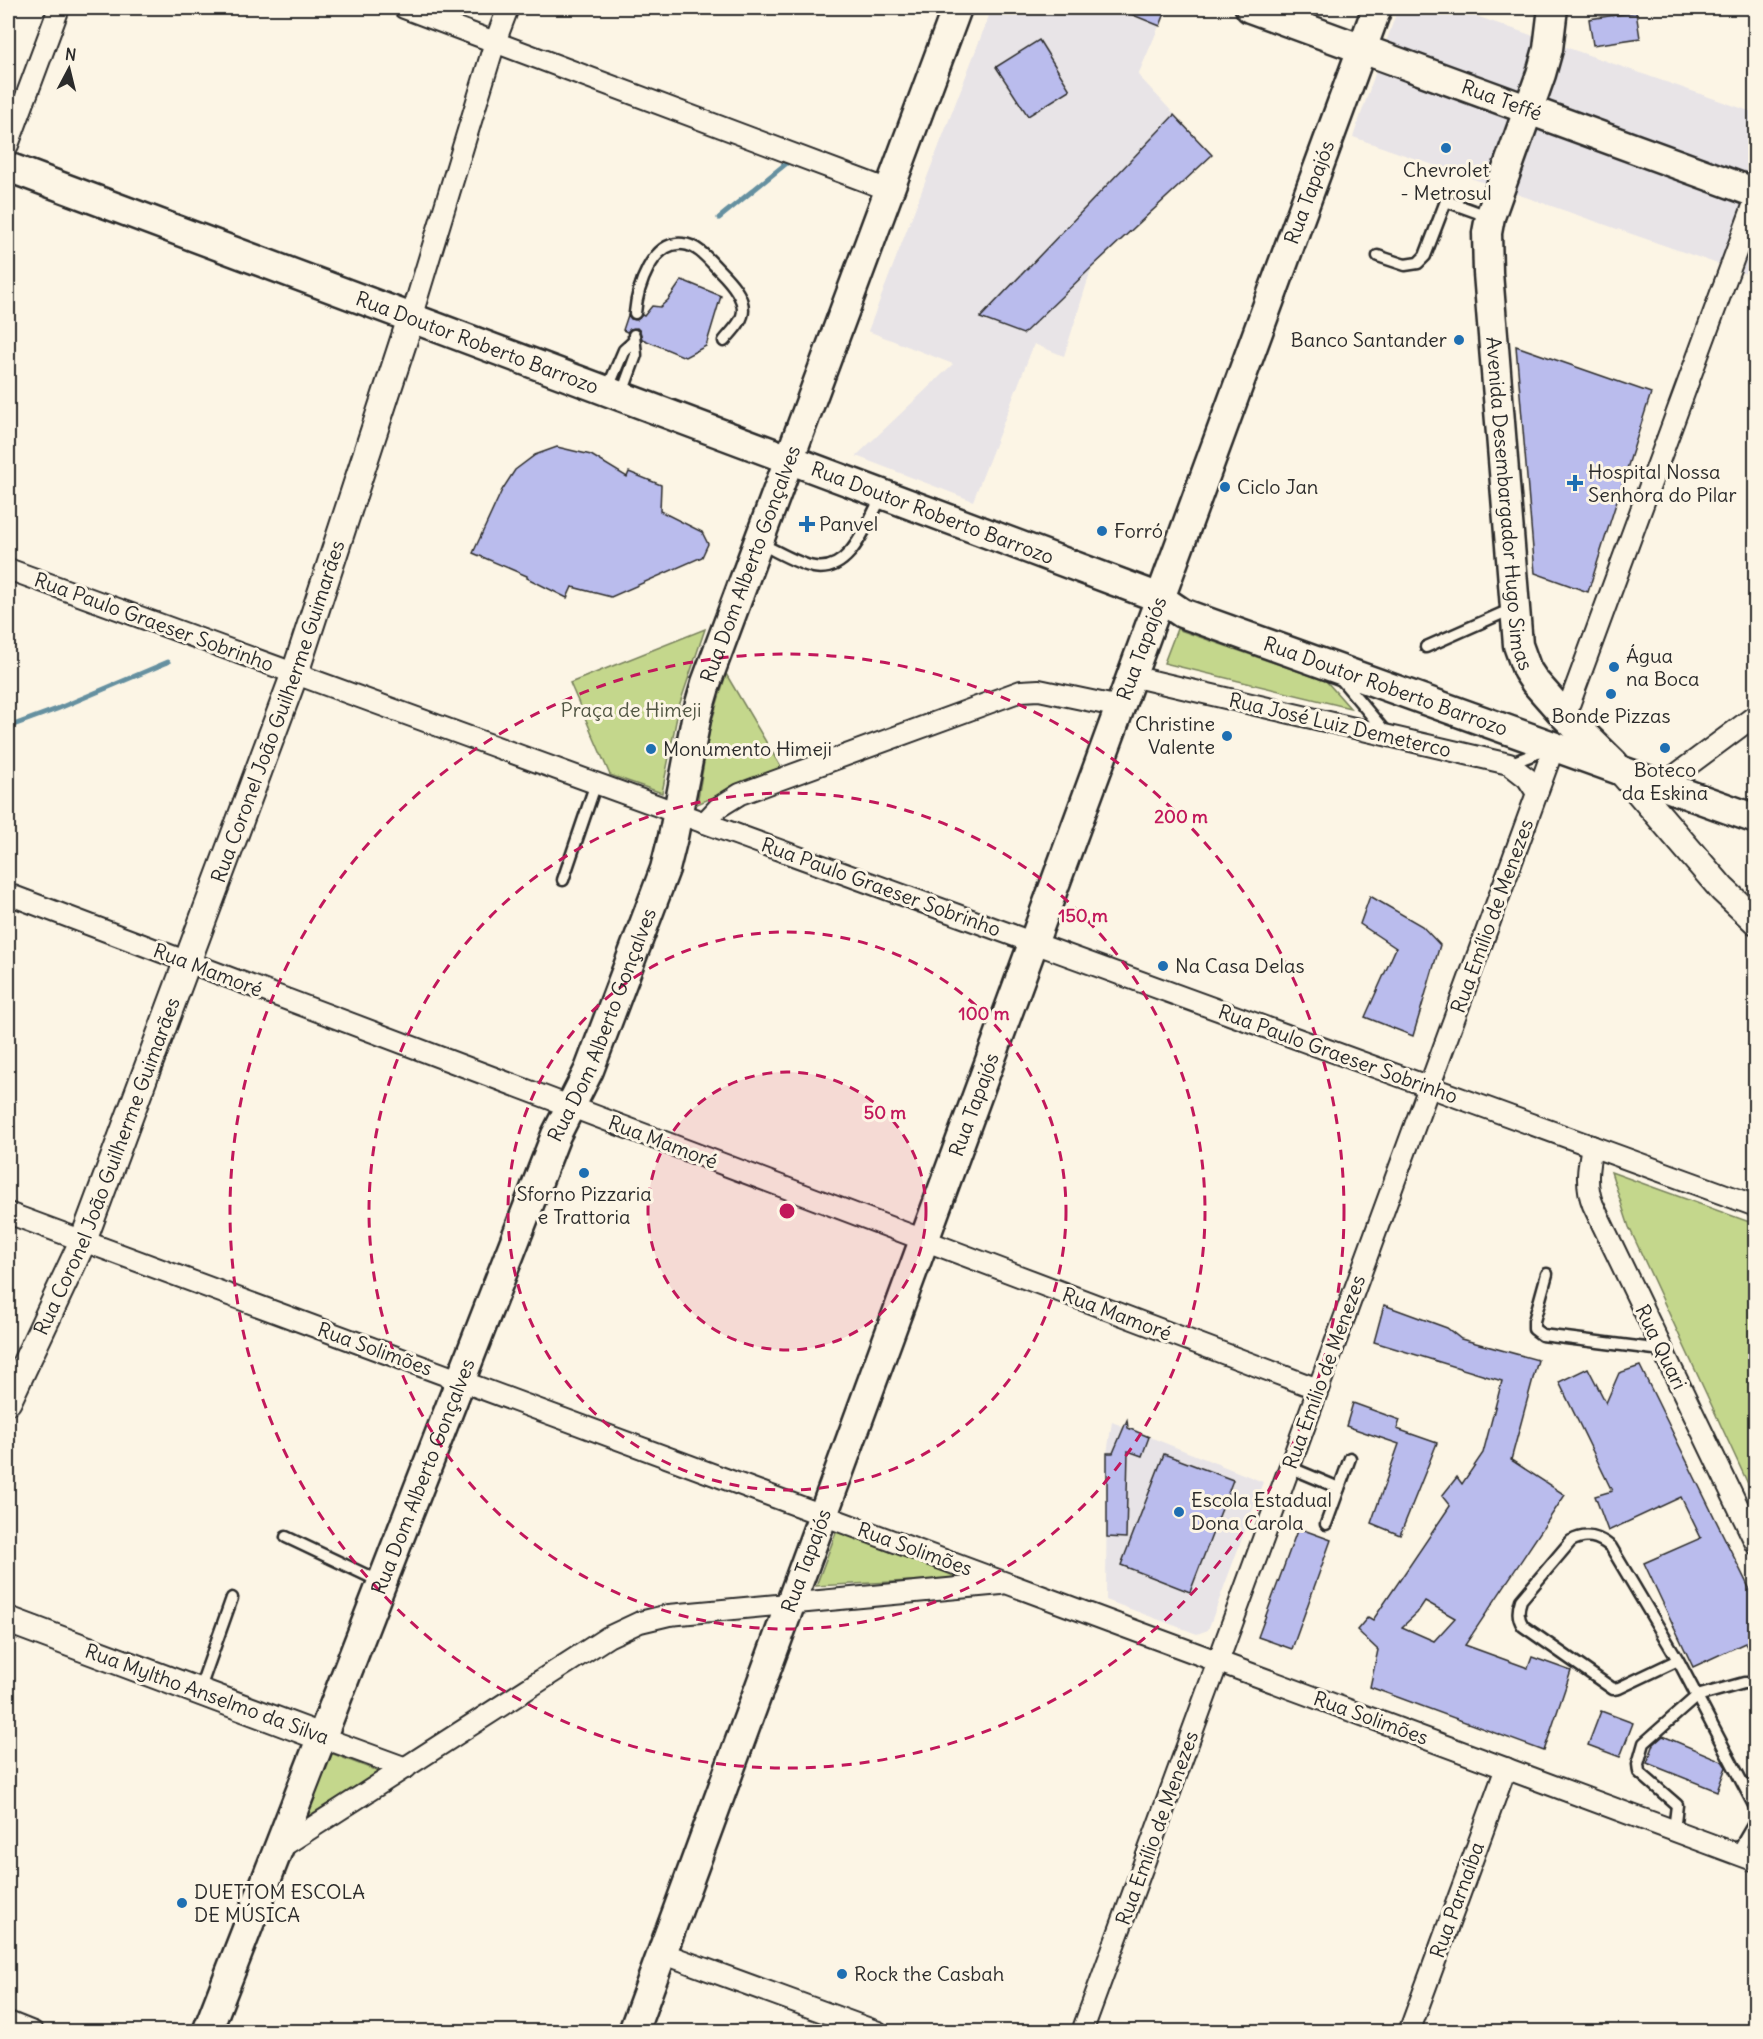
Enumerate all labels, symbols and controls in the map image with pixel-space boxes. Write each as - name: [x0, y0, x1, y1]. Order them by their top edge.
- north arrow: [39, 39, 99, 99]
- text: N: [64, 44, 78, 65]
- street label: Rua Teffé: [1458, 73, 1545, 126]
- street label: Rua Tapajós: [1278, 137, 1339, 247]
- marker: Chevrolet - Metrosul: [1439, 141, 1453, 155]
- place label: Chevrolet - Metrosul: [1400, 157, 1492, 205]
- street label: Rua Doutor Roberto Barrozo: [352, 285, 602, 399]
- place label: Banco Santander: [1291, 327, 1447, 352]
- marker: Banco Santander: [1452, 333, 1466, 347]
- street label: Avenida Desembargador Hugo Simas: [1481, 336, 1539, 674]
- street label: Rua Dom Alberto Gonçalves: [694, 442, 805, 686]
- street label: Rua Doutor Roberto Barrozo: [808, 456, 1058, 569]
- place label: Hospital Nossa Senhora do Pilar: [1588, 459, 1737, 507]
- place label: Ciclo Jan: [1237, 474, 1318, 499]
- marker: Hospital Nossa Senhora do Pilar: [1566, 474, 1584, 492]
- marker: Ciclo Jan: [1218, 480, 1232, 494]
- place label: Panvel: [819, 511, 878, 536]
- marker: Panvel: [800, 517, 814, 531]
- place label: Forró: [1114, 518, 1163, 543]
- marker: Forró: [1095, 524, 1109, 538]
- street label: Rua Coronel João Guilherme Guimarães: [205, 537, 350, 886]
- street label: Rua Paulo Graeser Sobrinho: [31, 567, 277, 677]
- street label: Rua Tapajós: [1111, 593, 1172, 704]
- street label: Rua Doutor Roberto Barrozo: [1260, 630, 1511, 741]
- place label: Água na Boca: [1626, 643, 1700, 691]
- marker: Água na Boca: [1607, 660, 1621, 674]
- street label: Rua José Luiz Demeterco: [1227, 687, 1454, 762]
- marker: Bonde Pizzas: [1604, 687, 1618, 701]
- park label: Praça de Himeji: [561, 697, 701, 722]
- place label: Bonde Pizzas: [1551, 703, 1671, 728]
- place label: Christine Valente: [1135, 711, 1215, 759]
- marker: Christine Valente: [1220, 729, 1234, 743]
- place label: Monumento Himeji: [663, 736, 832, 761]
- marker: Boteco da Eskina: [1658, 741, 1672, 755]
- marker: Monumento Himeji: [644, 742, 658, 756]
- place label: Boteco da Eskina: [1622, 757, 1708, 805]
- text: 200 m: [1154, 805, 1208, 828]
- street label: Rua Emílio de Menezes: [1445, 815, 1538, 1016]
- street label: Rua Paulo Graeser Sobrinho: [758, 832, 1004, 942]
- street label: Rua Dom Alberto Gonçalves: [542, 904, 661, 1146]
- text: 150 m: [1058, 904, 1108, 927]
- street label: Rua Mamoré: [150, 937, 266, 1002]
- place label: Na Casa Delas: [1175, 953, 1305, 978]
- marker: Na Casa Delas: [1156, 959, 1170, 973]
- street label: Rua Coronel João Guilherme Guimarães: [28, 994, 185, 1339]
- street label: Rua Paulo Graeser Sobrinho: [1215, 999, 1461, 1109]
- text: 100 m: [959, 1002, 1010, 1025]
- street label: Rua Tapajós: [943, 1049, 1004, 1160]
- text: 50 m: [864, 1101, 906, 1124]
- street label: Rua Mamoré: [605, 1109, 721, 1174]
- marker: Sforno Pizzaria e Trattoria: [577, 1166, 591, 1180]
- place label: Sforno Pizzaria e Trattoria: [516, 1181, 652, 1229]
- centre of rings: [777, 1201, 797, 1221]
- street label: Rua Emílio de Menezes: [1277, 1271, 1370, 1472]
- street label: Rua Mamoré: [1059, 1281, 1175, 1346]
- street label: Rua Quari: [1630, 1300, 1693, 1393]
- street label: Rua Solimões: [314, 1316, 436, 1381]
- street label: Rua Dom Alberto Gonçalves: [365, 1355, 480, 1598]
- place label: Escola Estadual Dona Carola: [1191, 1487, 1332, 1535]
- street label: Rua Tapajós: [775, 1505, 836, 1616]
- marker: Escola Estadual Dona Carola: [1172, 1505, 1186, 1519]
- street label: Rua Solimões: [854, 1516, 976, 1581]
- street label: Rua Myltho Anselmo da Silva: [82, 1638, 333, 1749]
- street label: Rua Solimões: [1310, 1685, 1432, 1750]
- street label: Rua Emílio de Menezes: [1110, 1727, 1203, 1928]
- street label: Rua Parnaíba: [1424, 1838, 1489, 1961]
- place label: DUETTOM ESCOLA DE MÚSICA: [194, 1879, 365, 1927]
- marker: DUETTOM ESCOLA DE MÚSICA: [175, 1896, 189, 1910]
- place label: Rock the Casbah: [854, 1961, 1004, 1986]
- marker: Rock the Casbah: [835, 1967, 849, 1981]

